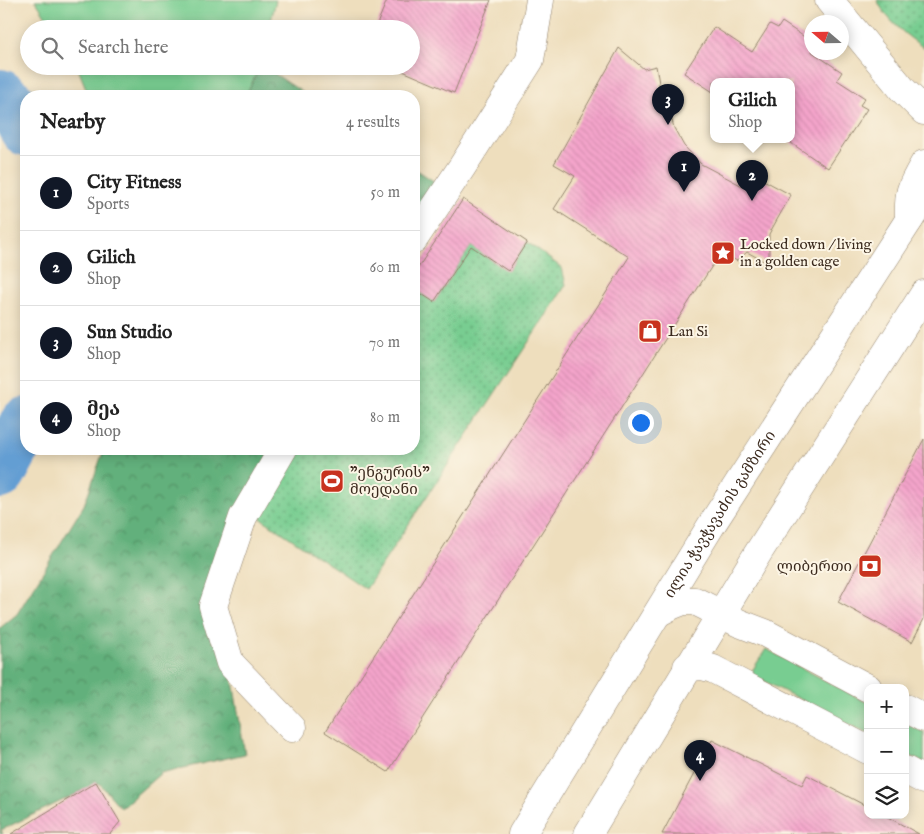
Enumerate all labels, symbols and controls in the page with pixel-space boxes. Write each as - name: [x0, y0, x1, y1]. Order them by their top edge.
- north arrow: [804, 15, 849, 60]
- search box: [20, 20, 420, 75]
- icon: search: [38, 34, 66, 62]
- text: Search here: [78, 36, 169, 60]
- popup: [710, 78, 795, 143]
- pin: 3: [652, 84, 684, 125]
- text: Gilich: [728, 89, 777, 113]
- text: Nearby: [40, 109, 105, 136]
- text: 4 results: [346, 113, 400, 133]
- text: Shop: [728, 113, 762, 133]
- pin: 1: [668, 151, 700, 192]
- pin: 2: [736, 160, 768, 201]
- text: City Fitness: [87, 171, 181, 195]
- text: 1: [53, 183, 59, 203]
- text: 50 m: [371, 183, 400, 203]
- text: Sports: [87, 195, 129, 215]
- place label: Locked down / living in a golden cage: [740, 235, 873, 271]
- place icon: Locked down / living in a golden cage: [710, 240, 736, 266]
- text: Gilich: [87, 246, 136, 270]
- text: 2: [52, 258, 60, 278]
- text: 60 m: [370, 258, 400, 278]
- text: Shop: [87, 270, 121, 290]
- shop icon: Lan Si: [637, 318, 663, 344]
- text: Sun Studio: [87, 321, 172, 345]
- place label: Lan Si: [668, 322, 708, 341]
- text: 3: [53, 333, 59, 353]
- text: 70 m: [369, 333, 400, 353]
- text: Shop: [87, 345, 121, 365]
- text: მეა: [87, 398, 120, 422]
- text: 4: [52, 408, 60, 428]
- text: 80 m: [370, 408, 400, 428]
- your location: [628, 410, 654, 436]
- text: Shop: [87, 422, 121, 442]
- street label: ილია ჭავჭავაძის გამზირი: [660, 427, 780, 601]
- place label: "ენგურის" მოედანი: [350, 463, 430, 499]
- sports icon: "ენგურის" მოედანი: [319, 468, 345, 494]
- bank icon: ლიბერთი: [857, 553, 883, 579]
- place label: ლიბერთი: [777, 557, 852, 576]
- map controls: [864, 684, 909, 819]
- button: +: [864, 684, 909, 729]
- button: −: [864, 729, 909, 774]
- pin: 4: [684, 740, 716, 781]
- button: layers: [864, 774, 909, 819]

